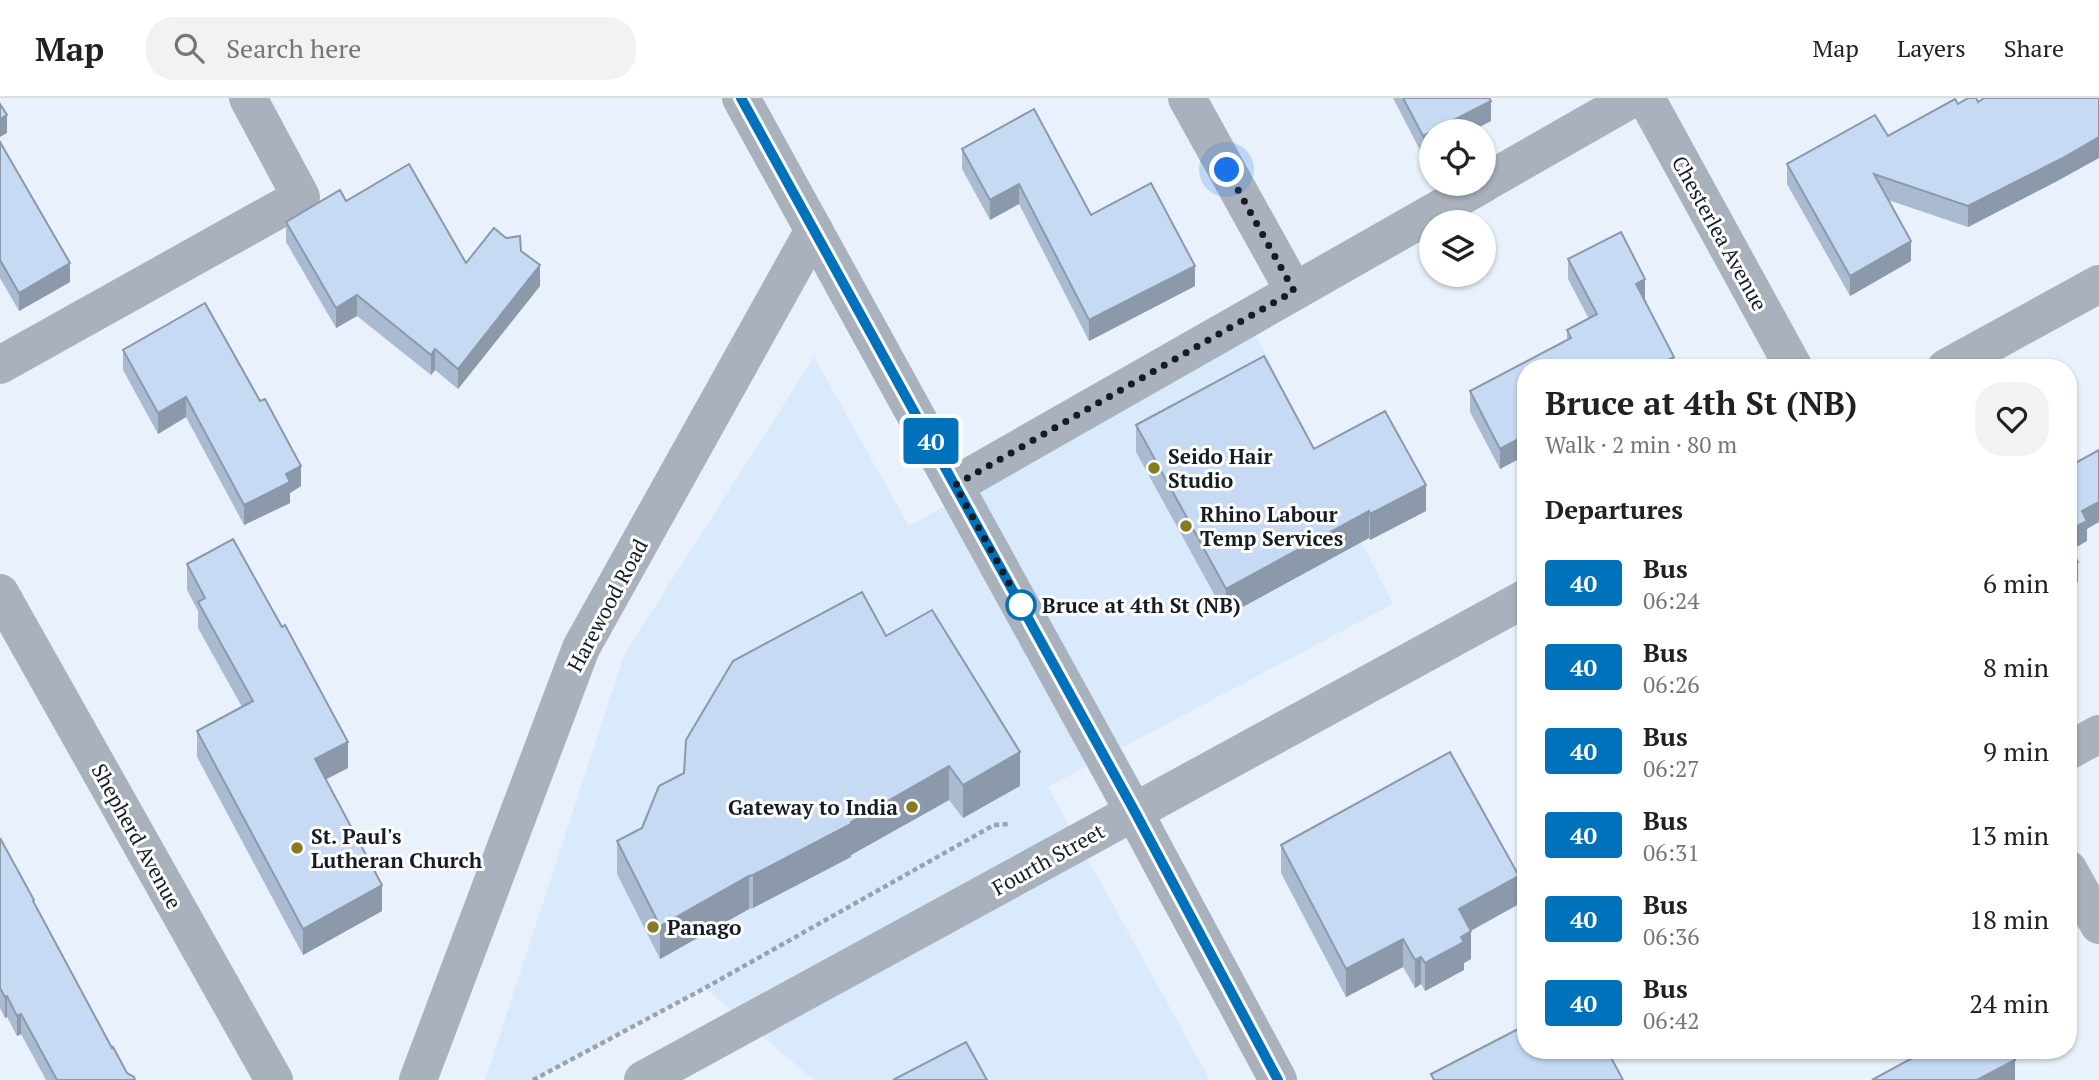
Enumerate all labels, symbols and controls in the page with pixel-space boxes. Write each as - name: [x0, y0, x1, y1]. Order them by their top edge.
- search box: [146, 17, 636, 80]
- text: Map: [35, 27, 104, 70]
- icon: search: [170, 29, 208, 67]
- text: Search here: [226, 31, 361, 65]
- text: Map: [1812, 32, 1859, 64]
- text: Layers: [1897, 32, 1966, 64]
- text: Share: [2004, 32, 2064, 64]
- map controls: [1419, 119, 1496, 287]
- button: locate: [1419, 119, 1496, 196]
- street label: Chesterlea Avenue: [1666, 151, 1774, 315]
- your location: [1209, 152, 1244, 187]
- button: layers: [1419, 210, 1496, 287]
- text: Bruce at 4th St (NB): [1545, 381, 1857, 424]
- button: heart: [1975, 382, 2049, 456]
- line badge: 40: [900, 418, 962, 464]
- text: 40: [917, 425, 945, 457]
- text: Walk · 2 min · 80 m: [1545, 429, 1737, 460]
- place label: Seido Hair Studio: [1168, 442, 1273, 494]
- marker: Seido Hair Studio: [1146, 460, 1162, 476]
- text: Departures: [1545, 492, 1683, 526]
- place label: Rhino Labour Temp Services: [1200, 500, 1343, 552]
- marker: Rhino Labour Temp Services: [1178, 518, 1194, 534]
- street label: Harewood Road: [560, 534, 654, 676]
- text: Bus: [1643, 551, 1688, 585]
- text: 6 min: [1983, 566, 2049, 600]
- text: 40: [1570, 567, 1597, 599]
- text: 06:24: [1643, 585, 1700, 616]
- marker: Bruce at 4th St (NB): [1006, 590, 1036, 620]
- place label: Bruce at 4th St (NB): [1042, 591, 1241, 619]
- text: Bus: [1643, 635, 1688, 669]
- text: 8 min: [1983, 650, 2049, 684]
- text: 40: [1570, 651, 1597, 683]
- text: 06:26: [1643, 669, 1700, 700]
- text: Bus: [1643, 719, 1688, 753]
- text: 9 min: [1983, 734, 2049, 768]
- text: 40: [1570, 735, 1597, 767]
- text: 06:27: [1643, 753, 1700, 784]
- street label: Shepherd Avenue: [85, 758, 189, 914]
- place label: Gateway to India: [728, 793, 898, 821]
- marker: Gateway to India: [904, 799, 920, 815]
- text: Bus: [1643, 803, 1688, 837]
- street label: Fourth Street: [987, 816, 1109, 901]
- text: 13 min: [1969, 818, 2049, 852]
- text: 40: [1570, 819, 1597, 851]
- place label: St. Paul's Lutheran Church: [311, 822, 483, 874]
- text: 06:31: [1643, 837, 1700, 868]
- marker: St. Paul's Lutheran Church: [289, 840, 305, 856]
- text: Bus: [1643, 887, 1688, 921]
- text: 18 min: [1969, 902, 2049, 936]
- text: 40: [1570, 903, 1597, 935]
- place label: Panago: [667, 913, 742, 941]
- marker: Panago: [645, 919, 661, 935]
- text: 06:36: [1643, 921, 1700, 952]
- text: Bus: [1643, 971, 1688, 1005]
- text: 24 min: [1969, 986, 2049, 1020]
- text: 40: [1570, 987, 1597, 1019]
- text: 06:42: [1643, 1005, 1700, 1036]

